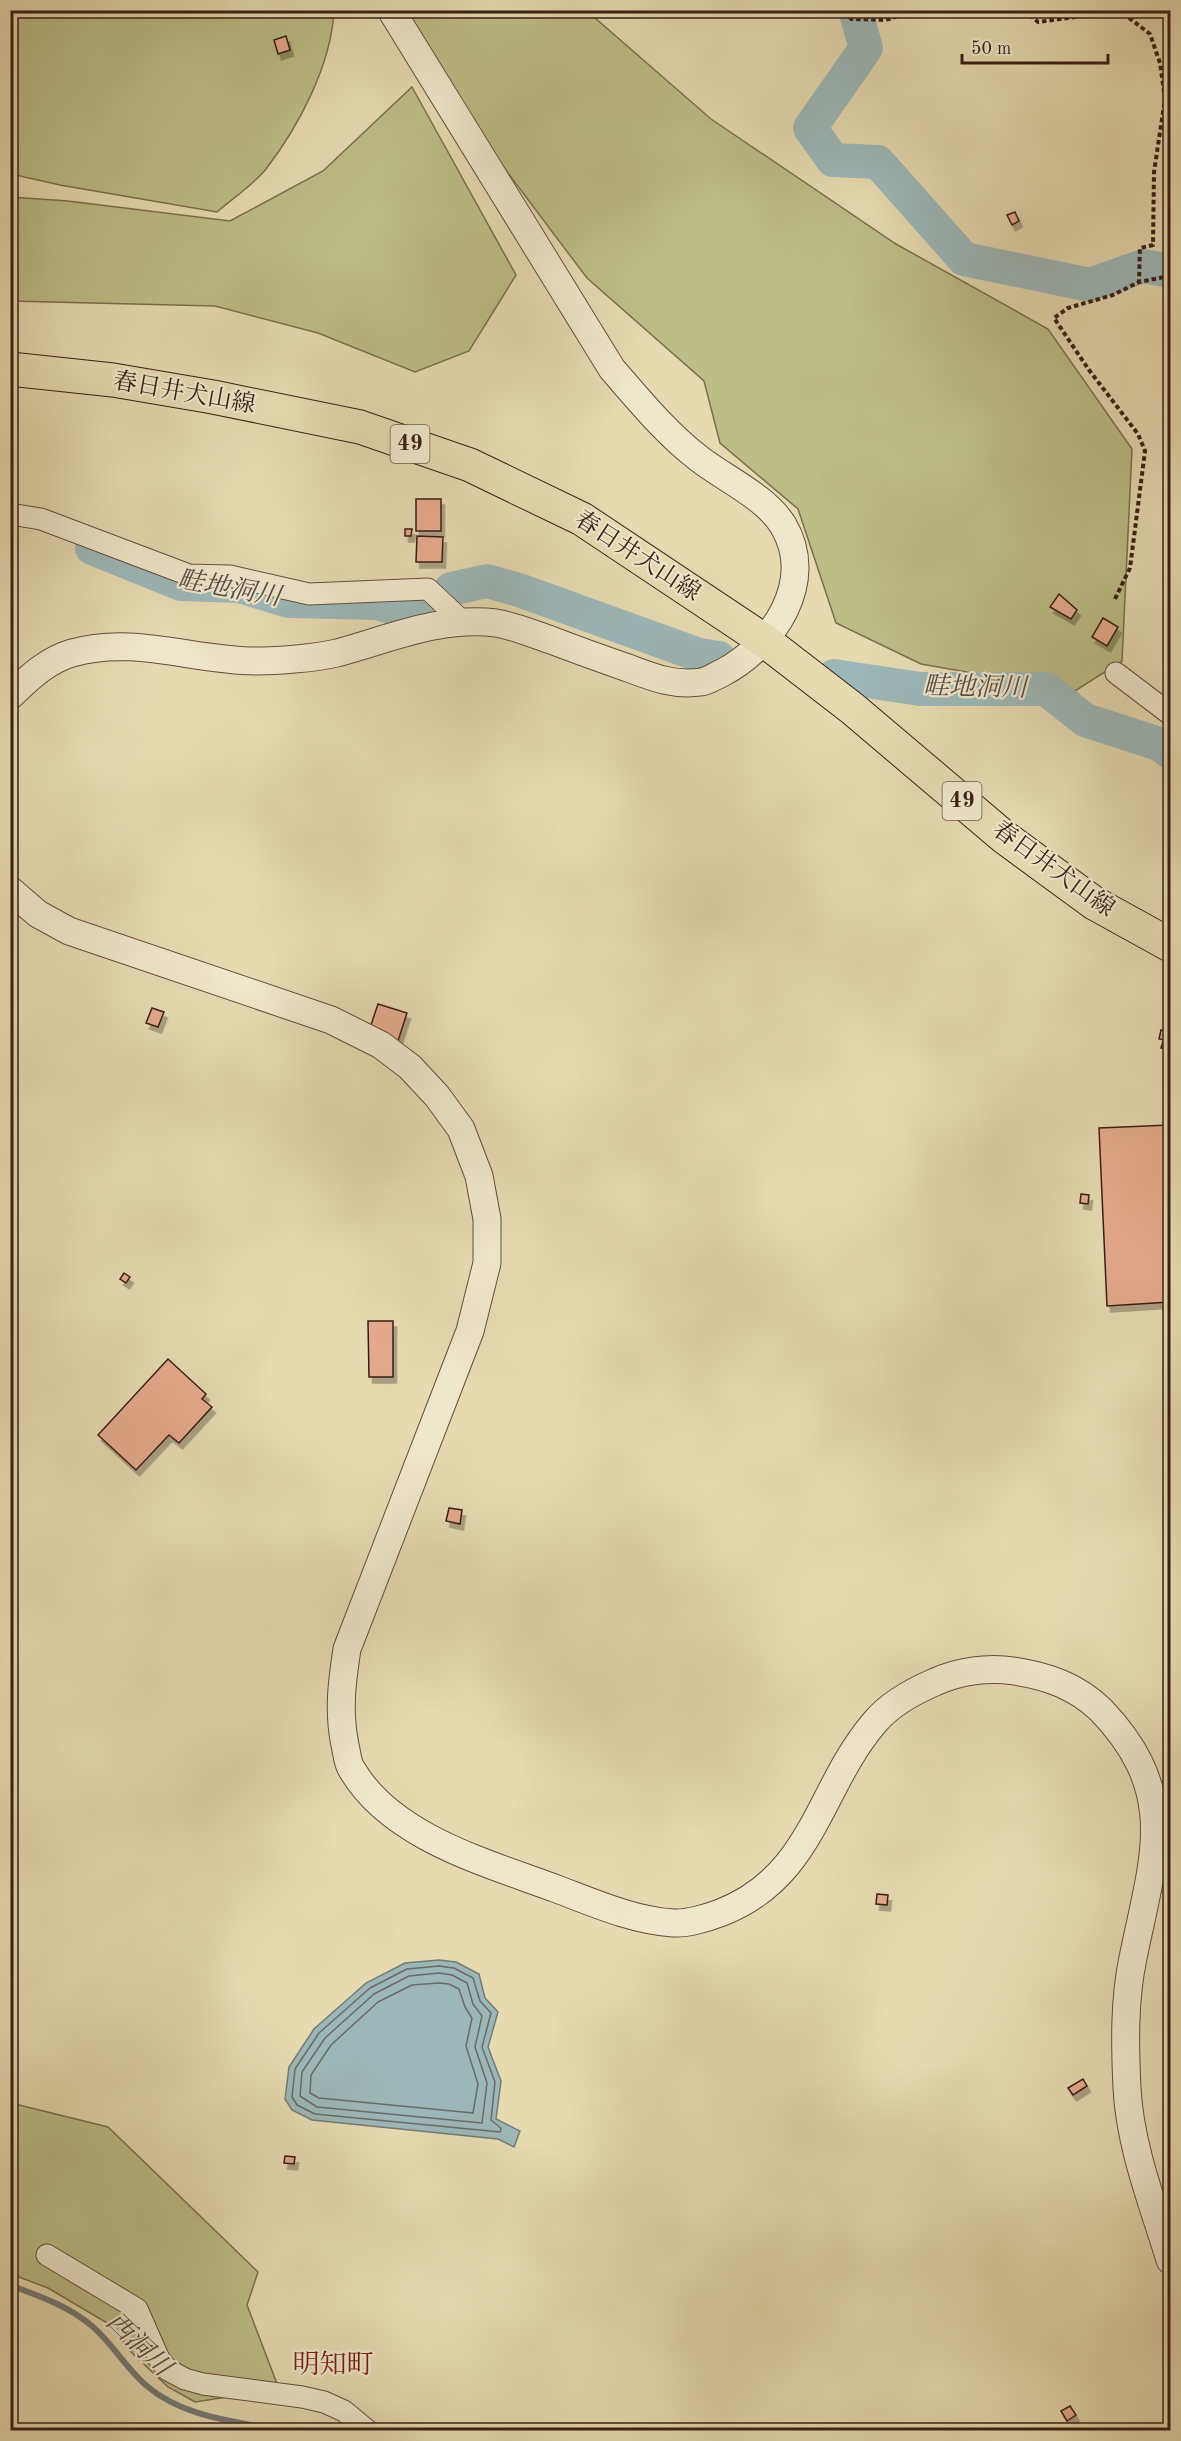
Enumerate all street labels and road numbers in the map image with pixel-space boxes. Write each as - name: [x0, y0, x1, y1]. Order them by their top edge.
- street label: 春日井犬山線: [111, 367, 258, 418]
- road number: 49: [390, 425, 430, 463]
- street label: 春日井犬山線: [570, 505, 706, 606]
- road number: 49: [942, 782, 982, 820]
- street label: 春日井犬山線: [988, 816, 1120, 922]

